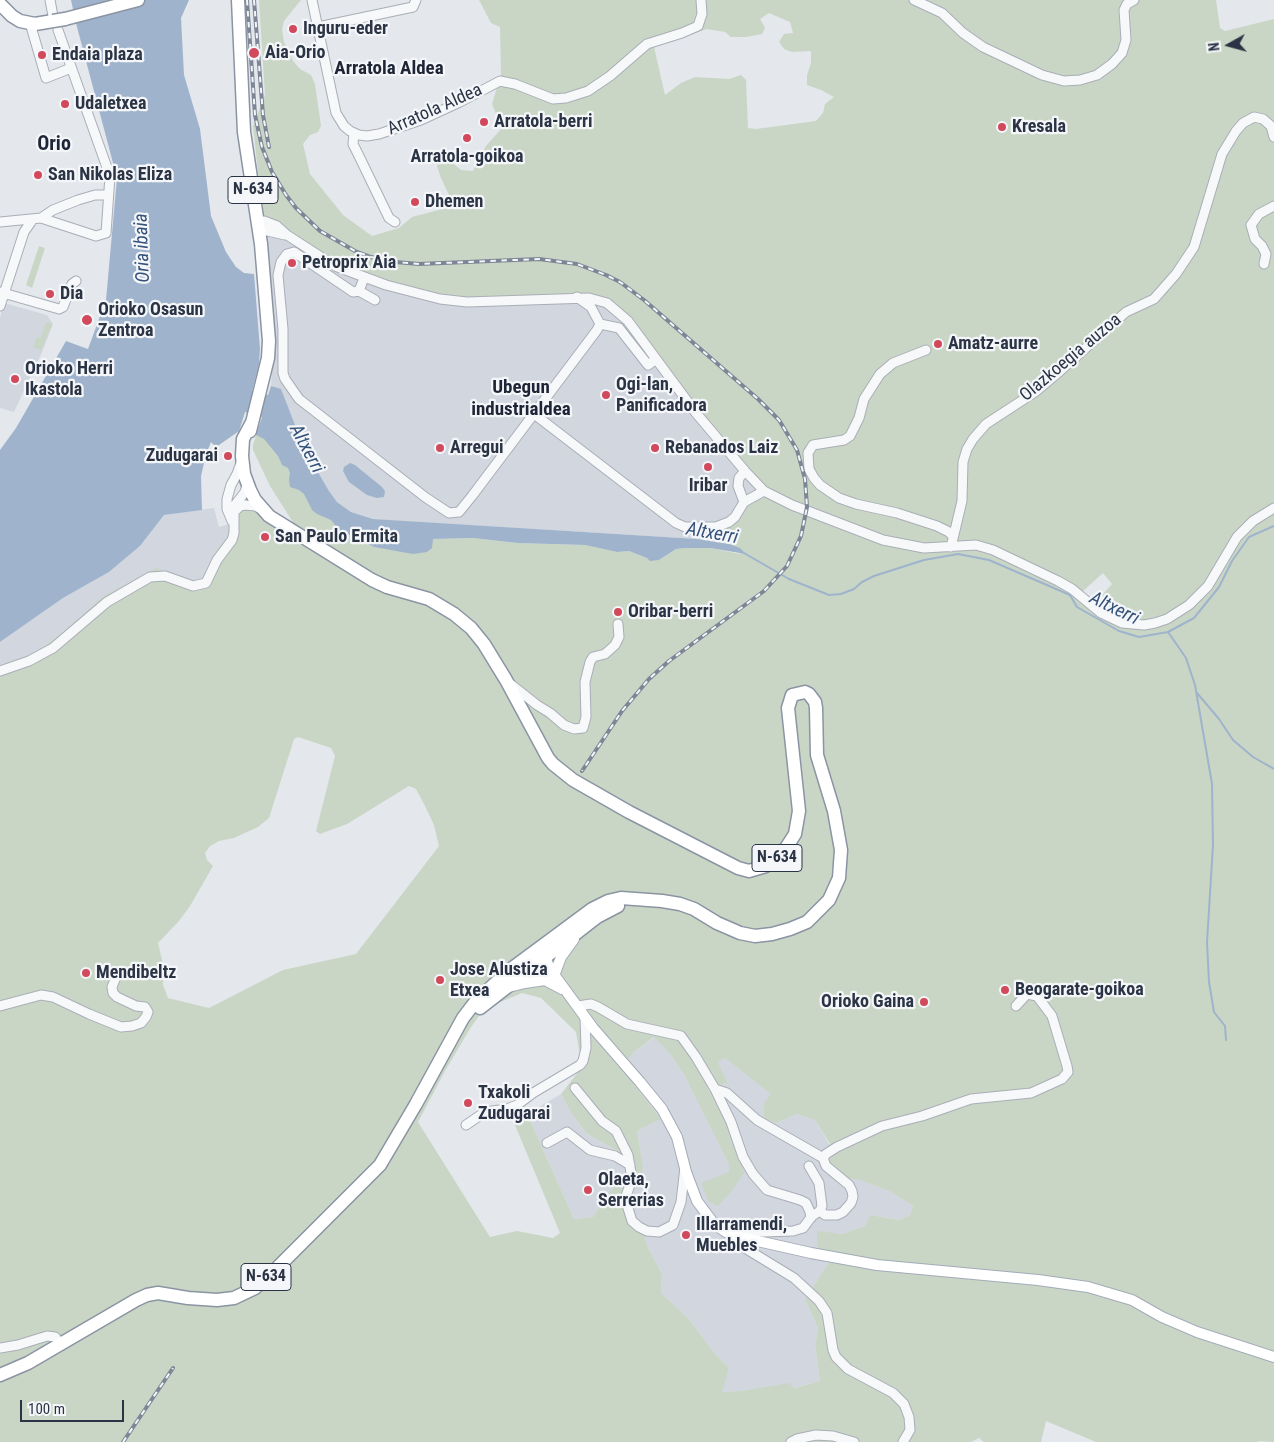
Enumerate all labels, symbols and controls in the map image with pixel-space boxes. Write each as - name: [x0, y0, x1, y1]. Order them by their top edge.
- place label: Inguru-eder: [303, 18, 388, 40]
- north arrow: [1204, 20, 1254, 70]
- marker: Inguru-eder: [287, 23, 299, 35]
- place label: Aia-Orio: [265, 42, 326, 64]
- text: N: [1206, 42, 1223, 52]
- place label: Endaia plaza: [52, 44, 143, 66]
- marker: Aia-Orio: [247, 46, 261, 60]
- marker: Endaia plaza: [36, 49, 48, 61]
- district label: Arratola Aldea: [334, 58, 444, 80]
- street label: Arratola Aldea: [384, 80, 486, 140]
- place label: Udaletxea: [75, 93, 146, 115]
- marker: Udaletxea: [59, 98, 71, 110]
- place label: Arratola-berri: [494, 111, 593, 133]
- marker: Arratola-berri: [478, 116, 490, 128]
- place label: Kresala: [1012, 116, 1066, 138]
- marker: Kresala: [996, 121, 1008, 133]
- marker: Arratola-goikoa: [461, 132, 473, 144]
- district label: Orio: [37, 133, 71, 157]
- place label: Arratola-goikoa: [410, 146, 524, 168]
- place label: San Nikolas Eliza: [48, 164, 172, 186]
- marker: San Nikolas Eliza: [32, 169, 44, 181]
- road number: N-634: [228, 176, 278, 204]
- place label: Dhemen: [425, 191, 483, 213]
- marker: Dhemen: [409, 196, 421, 208]
- water label: Oria ibaia: [130, 213, 156, 283]
- place label: Petroprix Aia: [302, 252, 396, 274]
- marker: Petroprix Aia: [286, 257, 298, 269]
- place label: Dia: [60, 283, 83, 305]
- marker: Dia: [44, 288, 56, 300]
- place label: Orioko Osasun Zentroa: [98, 299, 203, 342]
- street label: Olazkoegia auzoa: [1016, 309, 1126, 407]
- marker: Orioko Osasun Zentroa: [80, 313, 94, 327]
- place label: Amatz-aurre: [948, 333, 1038, 355]
- marker: Amatz-aurre: [932, 338, 944, 350]
- place label: Orioko Herri Ikastola: [25, 358, 113, 400]
- marker: Orioko Herri Ikastola: [9, 373, 21, 385]
- place label: Ogi-lan, Panificadora: [616, 374, 707, 416]
- district label: Ubegun industrialdea: [471, 377, 571, 421]
- marker: Ogi-lan, Panificadora: [600, 389, 612, 401]
- water label: Altxerri: [284, 421, 328, 477]
- place label: Arregui: [450, 437, 504, 459]
- place label: Rebanados Laiz: [665, 437, 778, 459]
- marker: Arregui: [434, 442, 446, 454]
- marker: Rebanados Laiz: [649, 442, 661, 454]
- place label: Zudugarai: [146, 445, 218, 467]
- marker: Zudugarai: [222, 450, 234, 462]
- marker: Iribar: [702, 461, 714, 473]
- place label: Iribar: [689, 475, 727, 497]
- water label: Altxerri: [684, 518, 740, 550]
- place label: San Paulo Ermita: [275, 526, 398, 548]
- marker: San Paulo Ermita: [259, 531, 271, 543]
- water label: Altxerri: [1085, 587, 1143, 631]
- place label: Oribar-berri: [628, 601, 713, 623]
- marker: Oribar-berri: [612, 606, 624, 618]
- road number: N-634: [752, 844, 802, 871]
- place label: Jose Alustiza Etxea: [450, 959, 548, 1002]
- place label: Mendibeltz: [96, 962, 176, 984]
- marker: Mendibeltz: [80, 967, 92, 979]
- marker: Jose Alustiza Etxea: [434, 974, 446, 986]
- place label: Beogarate-goikoa: [1015, 979, 1144, 1001]
- marker: Beogarate-goikoa: [999, 984, 1011, 996]
- place label: Orioko Gaina: [821, 991, 914, 1013]
- marker: Orioko Gaina: [918, 996, 930, 1008]
- place label: Txakoli Zudugarai: [478, 1082, 550, 1124]
- marker: Txakoli Zudugarai: [462, 1097, 474, 1109]
- place label: Olaeta, Serrerias: [598, 1169, 664, 1212]
- marker: Olaeta, Serrerias: [582, 1184, 594, 1196]
- place label: Illarramendi, Muebles: [696, 1214, 787, 1256]
- marker: Illarramendi, Muebles: [680, 1229, 692, 1241]
- road number: N-634: [241, 1264, 291, 1290]
- scale bar: [22, 1390, 126, 1422]
- text: 100 m: [28, 1400, 65, 1418]

